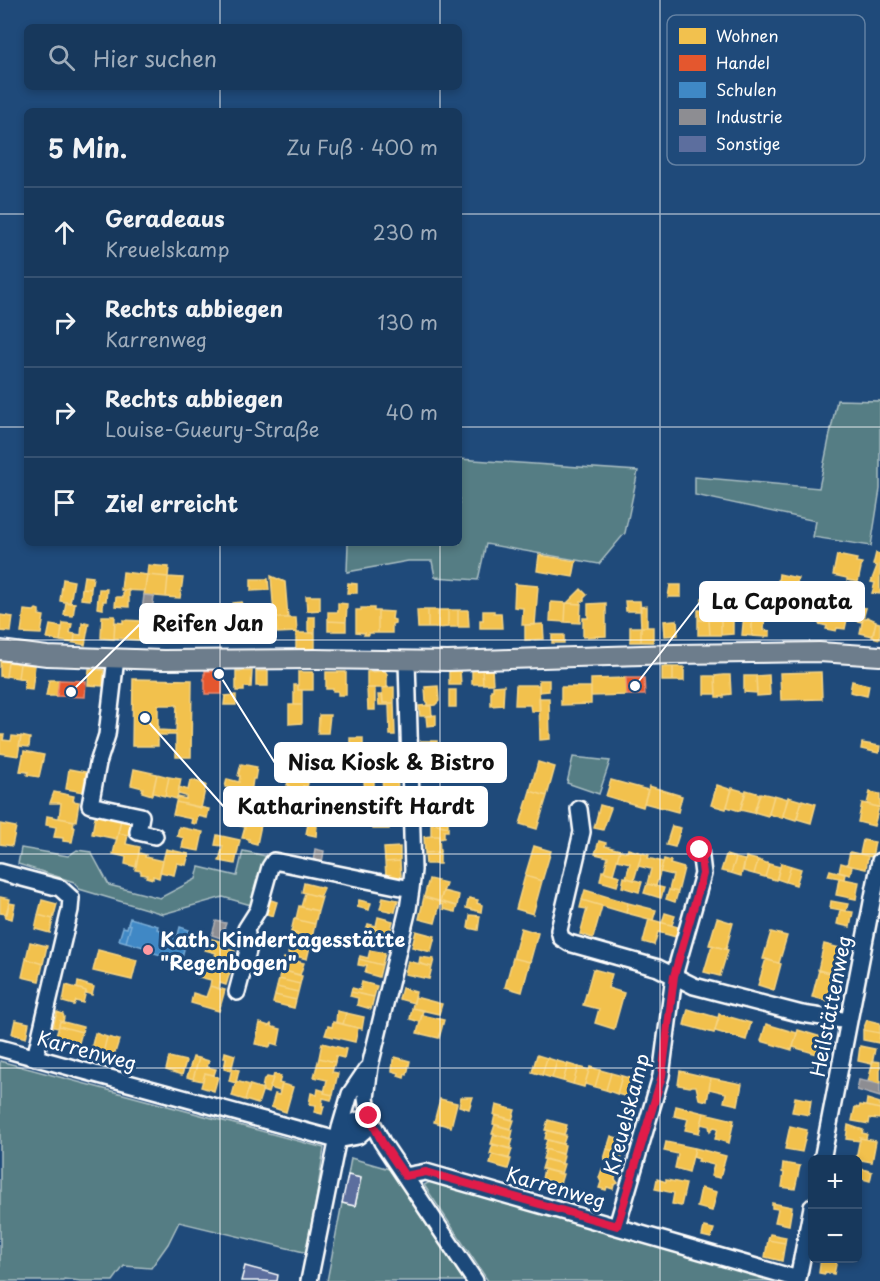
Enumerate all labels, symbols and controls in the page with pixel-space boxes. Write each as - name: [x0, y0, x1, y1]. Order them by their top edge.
- legend: [667, 15, 865, 165]
- text: Wohnen: [716, 23, 779, 47]
- search box: [24, 24, 462, 90]
- icon: search: [45, 41, 78, 74]
- text: Hier suchen: [93, 41, 217, 74]
- text: Handel: [716, 50, 770, 74]
- text: Schulen: [716, 77, 777, 101]
- text: Industrie: [716, 104, 783, 128]
- text: 5 Min.: [48, 128, 127, 167]
- text: Sonstige: [716, 131, 780, 155]
- text: Zu Fuß · 400 m: [286, 132, 438, 162]
- text: Geradeaus: [105, 201, 225, 234]
- icon: ahead: [48, 216, 81, 249]
- text: 230 m: [373, 217, 438, 247]
- text: Kreuelskamp: [105, 234, 230, 264]
- text: Rechts abbiegen: [105, 291, 283, 324]
- icon: right: [48, 306, 81, 339]
- text: 130 m: [378, 307, 438, 337]
- text: Karrenweg: [105, 324, 207, 354]
- text: Rechts abbiegen: [105, 381, 283, 414]
- icon: right: [48, 396, 81, 429]
- text: 40 m: [386, 397, 438, 427]
- text: Louise-Gueury-Straße: [105, 414, 319, 444]
- icon: arrive: [48, 486, 81, 519]
- text: Ziel erreicht: [105, 486, 238, 519]
- callout: La Caponata: [700, 582, 864, 621]
- text: La Caponata: [711, 584, 853, 616]
- callout: Reifen Jan: [140, 604, 276, 643]
- text: Reifen Jan: [152, 606, 264, 638]
- callout: Nisa Kiosk & Bistro: [275, 743, 506, 782]
- text: Nisa Kiosk & Bistro: [288, 745, 494, 777]
- callout: Katharinenstift Hardt: [224, 787, 487, 826]
- text: Katharinenstift Hardt: [237, 789, 475, 821]
- route start: [686, 836, 712, 862]
- place label: Kath. Kindertagesstätte "Regenbogen": [160, 924, 405, 977]
- street label: Heilstättenweg: [802, 933, 858, 1079]
- marker: Kath. Kindertagesstätte "Regenbogen": [141, 943, 155, 957]
- street label: Karrenweg: [34, 1022, 140, 1078]
- street label: Kreuelskamp: [595, 1050, 657, 1178]
- route end: [355, 1102, 381, 1128]
- map controls: [808, 1155, 862, 1263]
- button: +: [808, 1155, 862, 1209]
- street label: Karrenweg: [503, 1158, 609, 1216]
- button: −: [808, 1209, 862, 1263]

